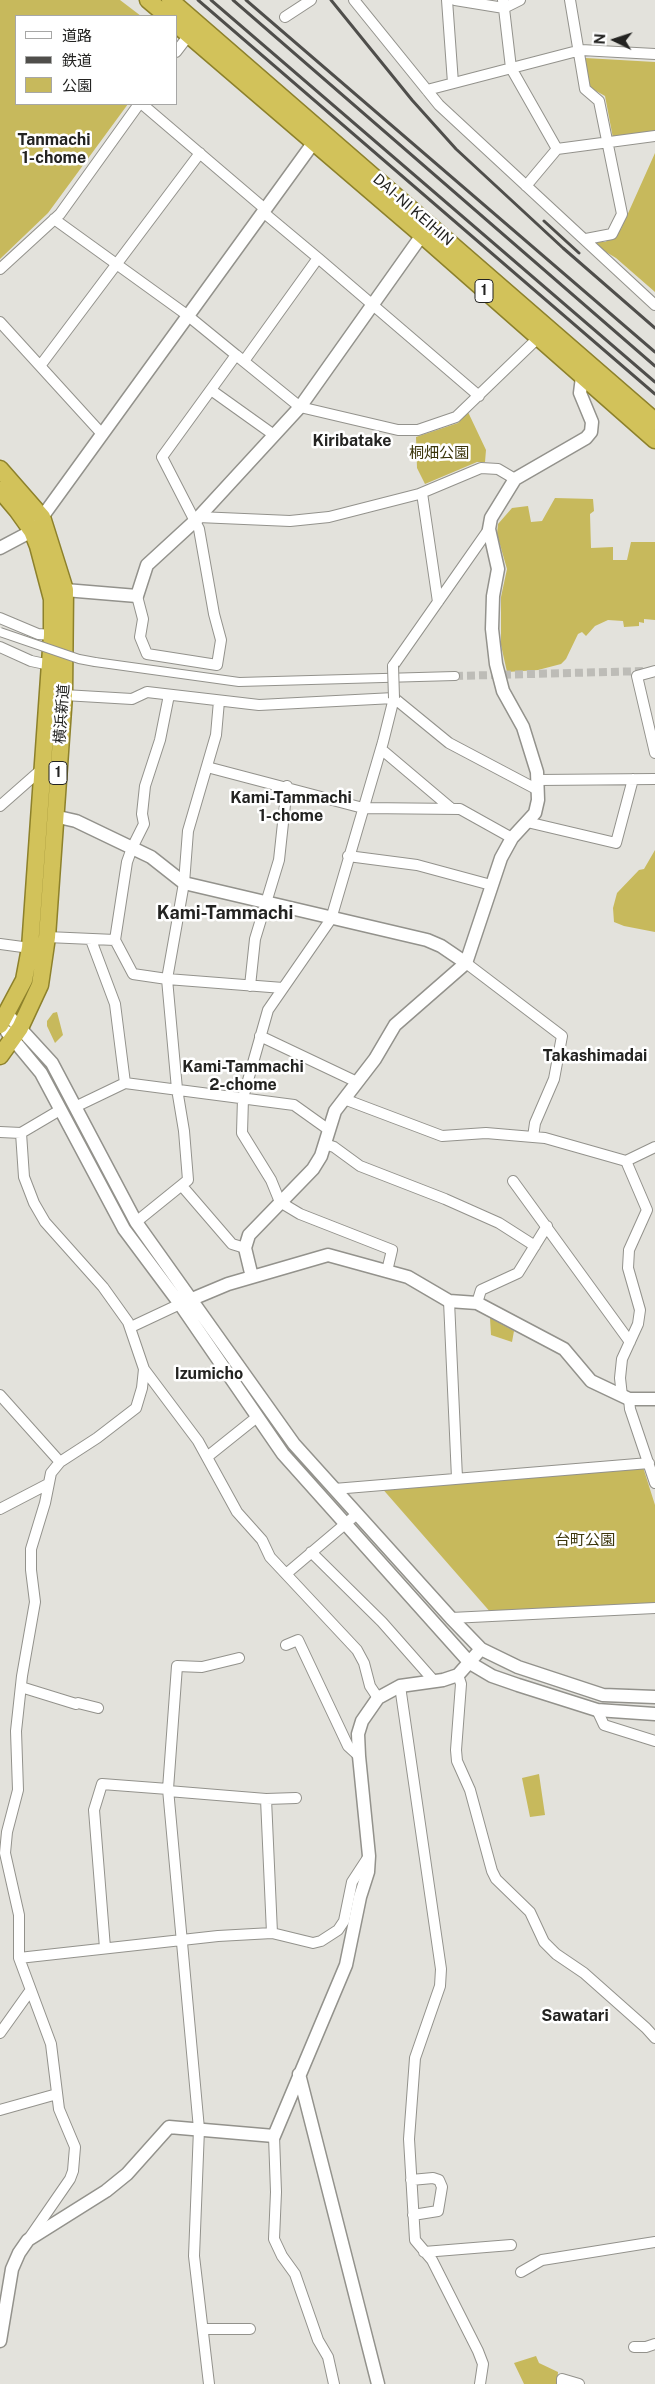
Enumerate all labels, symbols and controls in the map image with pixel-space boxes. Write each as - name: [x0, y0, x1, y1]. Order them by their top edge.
- legend: [15, 15, 178, 105]
- north arrow: [590, 15, 640, 65]
- text: 道路: [62, 27, 92, 44]
- text: N: [592, 33, 608, 45]
- text: 鉄道: [62, 52, 92, 69]
- text: 公園: [62, 77, 92, 94]
- district label: Tanmachi 1-chome: [17, 130, 91, 168]
- street label: DAI-NI KEIHIN: [369, 170, 457, 250]
- road number: 1: [475, 280, 493, 302]
- district label: Kiribatake: [313, 431, 391, 451]
- park label: 桐畑公園: [409, 444, 469, 462]
- street label: 横浜新道: [51, 683, 73, 745]
- road number: 1: [49, 761, 67, 784]
- district label: Kami-Tammachi 1-chome: [230, 788, 352, 826]
- district label: Kami-Tammachi: [157, 902, 293, 924]
- district label: Takashimadai: [543, 1046, 647, 1066]
- district label: Kami-Tammachi 2-chome: [182, 1057, 304, 1095]
- district label: Izumicho: [175, 1364, 243, 1384]
- park label: 台町公園: [555, 1531, 615, 1549]
- district label: Sawatari: [541, 2006, 609, 2026]

